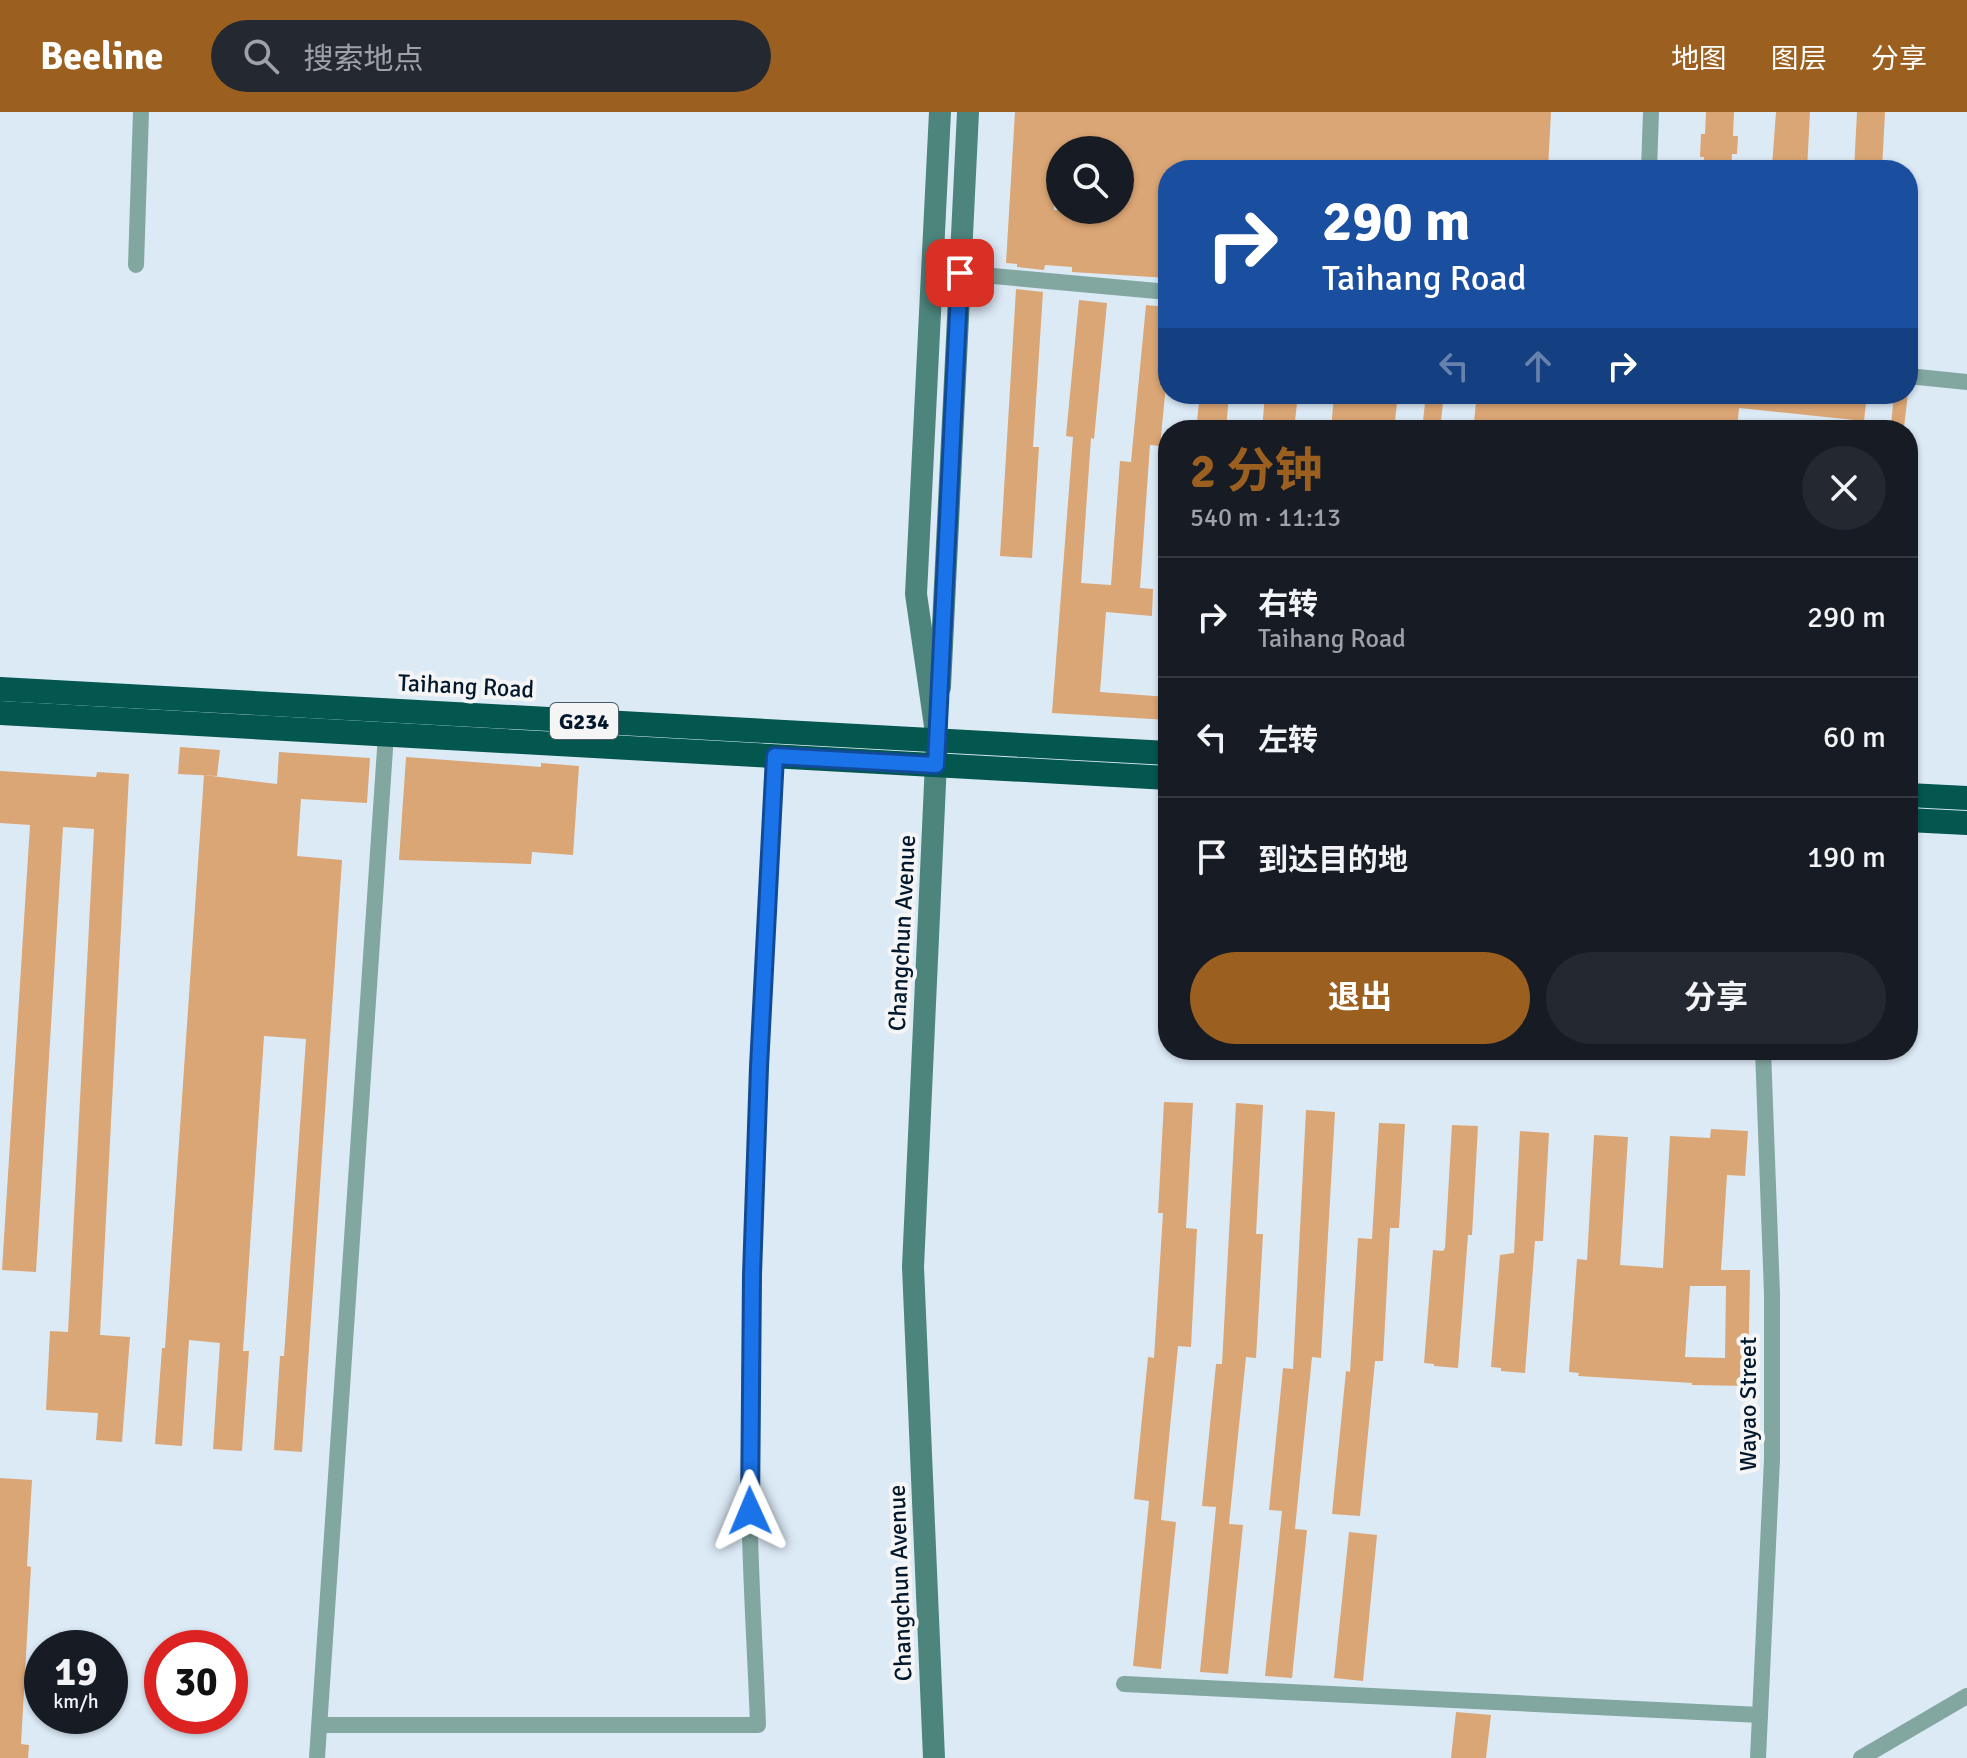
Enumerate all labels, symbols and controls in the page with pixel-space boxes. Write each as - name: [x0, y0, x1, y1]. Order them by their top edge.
- search box: [211, 20, 771, 92]
- text: Beeline: [40, 33, 163, 80]
- icon: search: [239, 34, 283, 78]
- text: 搜索地点: [303, 41, 423, 78]
- text: 地图: [1671, 42, 1727, 76]
- text: 图层: [1771, 42, 1827, 76]
- text: 分享: [1871, 42, 1927, 76]
- map controls: [1046, 136, 1134, 224]
- button: search: [1046, 136, 1134, 224]
- text: 290 m: [1322, 187, 1470, 256]
- icon: right: [1190, 192, 1294, 296]
- pin: [926, 239, 994, 307]
- icon: arrive: [938, 251, 982, 295]
- text: Taihang Road: [1322, 256, 1527, 301]
- icon: left: [1432, 344, 1476, 388]
- icon: ahead: [1516, 344, 1560, 388]
- icon: right: [1600, 344, 1644, 388]
- text: 2 分钟: [1190, 442, 1322, 501]
- button: close: [1802, 446, 1886, 530]
- text: 540 m · 11:13: [1190, 502, 1341, 534]
- text: 右转: [1258, 586, 1318, 623]
- icon: right: [1190, 595, 1234, 639]
- text: 290 m: [1807, 599, 1886, 636]
- text: Taihang Road: [1258, 623, 1406, 655]
- street label: Taihang Road: [397, 667, 535, 705]
- road number: G234: [550, 703, 618, 739]
- icon: left: [1190, 715, 1234, 759]
- text: 60 m: [1823, 719, 1886, 756]
- text: 左转: [1258, 722, 1318, 759]
- street label: Changchun Avenue: [882, 834, 922, 1032]
- icon: arrive: [1190, 835, 1234, 879]
- text: 190 m: [1807, 839, 1886, 876]
- text: 到达目的地: [1258, 842, 1408, 879]
- button: 退出: [1190, 952, 1530, 1044]
- button: 分享: [1546, 952, 1886, 1044]
- street label: Wayao Street: [1733, 1337, 1763, 1471]
- position arrow: [708, 1469, 792, 1553]
- street label: Changchun Avenue: [882, 1484, 918, 1682]
- speed limit sign: 30: [144, 1630, 248, 1734]
- text: 19: [54, 1647, 98, 1697]
- text: km/h: [53, 1689, 99, 1714]

